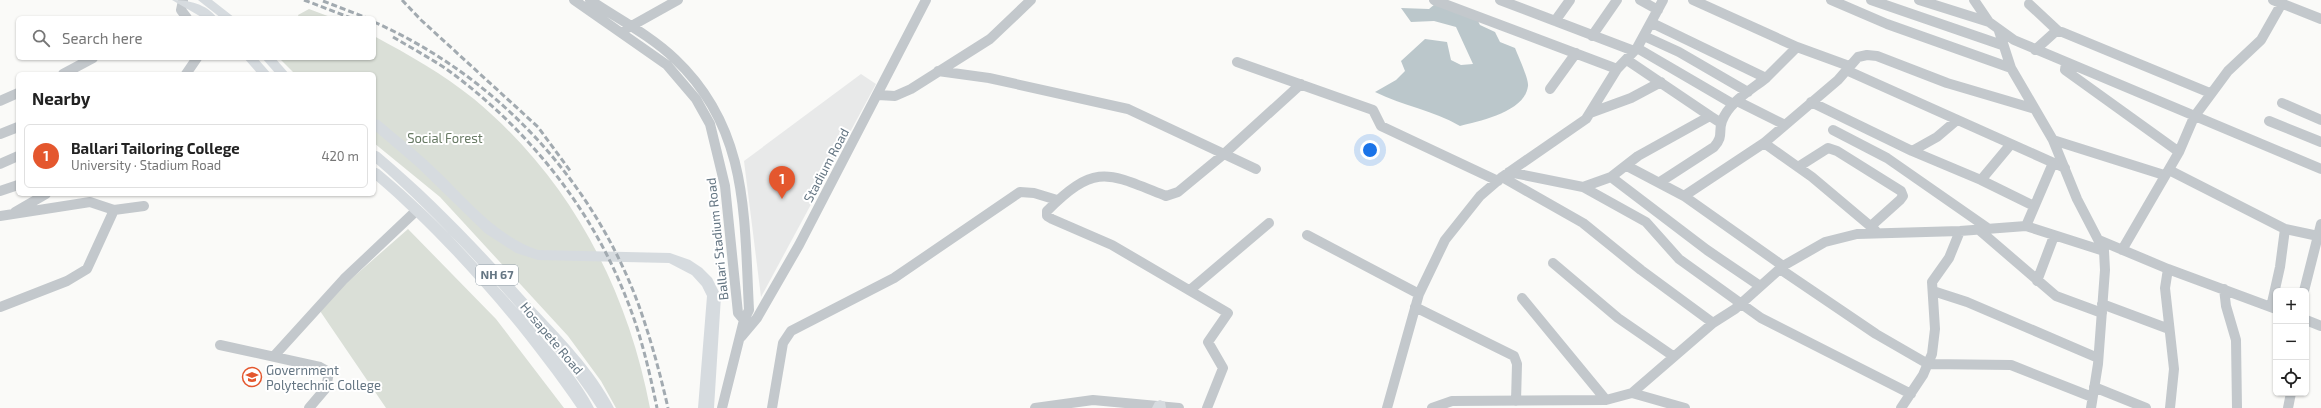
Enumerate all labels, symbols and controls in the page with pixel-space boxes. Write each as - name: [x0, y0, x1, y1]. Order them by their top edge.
- search box: [16, 16, 376, 60]
- icon: search: [30, 27, 52, 49]
- text: Search here: [62, 29, 143, 47]
- text: Nearby: [32, 88, 90, 108]
- street label: Stadium Road: [800, 125, 852, 205]
- park label: Social Forest: [407, 130, 483, 146]
- text: Ballari Tailoring College: [71, 139, 240, 157]
- your location: [1360, 140, 1380, 160]
- text: 1: [43, 148, 49, 164]
- text: 420 m: [322, 148, 359, 164]
- text: University · Stadium Road: [71, 157, 221, 173]
- pin: 1: [769, 166, 795, 199]
- street label: Ballari Stadium Road: [703, 177, 731, 301]
- road number: NH 67: [476, 265, 518, 285]
- map controls: [2273, 288, 2309, 396]
- button: +: [2273, 288, 2309, 324]
- street label: Hosapete Road: [517, 299, 587, 377]
- button: −: [2273, 324, 2309, 360]
- button: locate: [2273, 360, 2309, 396]
- place label: Government Polytechnic College: [266, 362, 381, 393]
- school or university icon: Government Polytechnic College: [241, 366, 263, 388]

